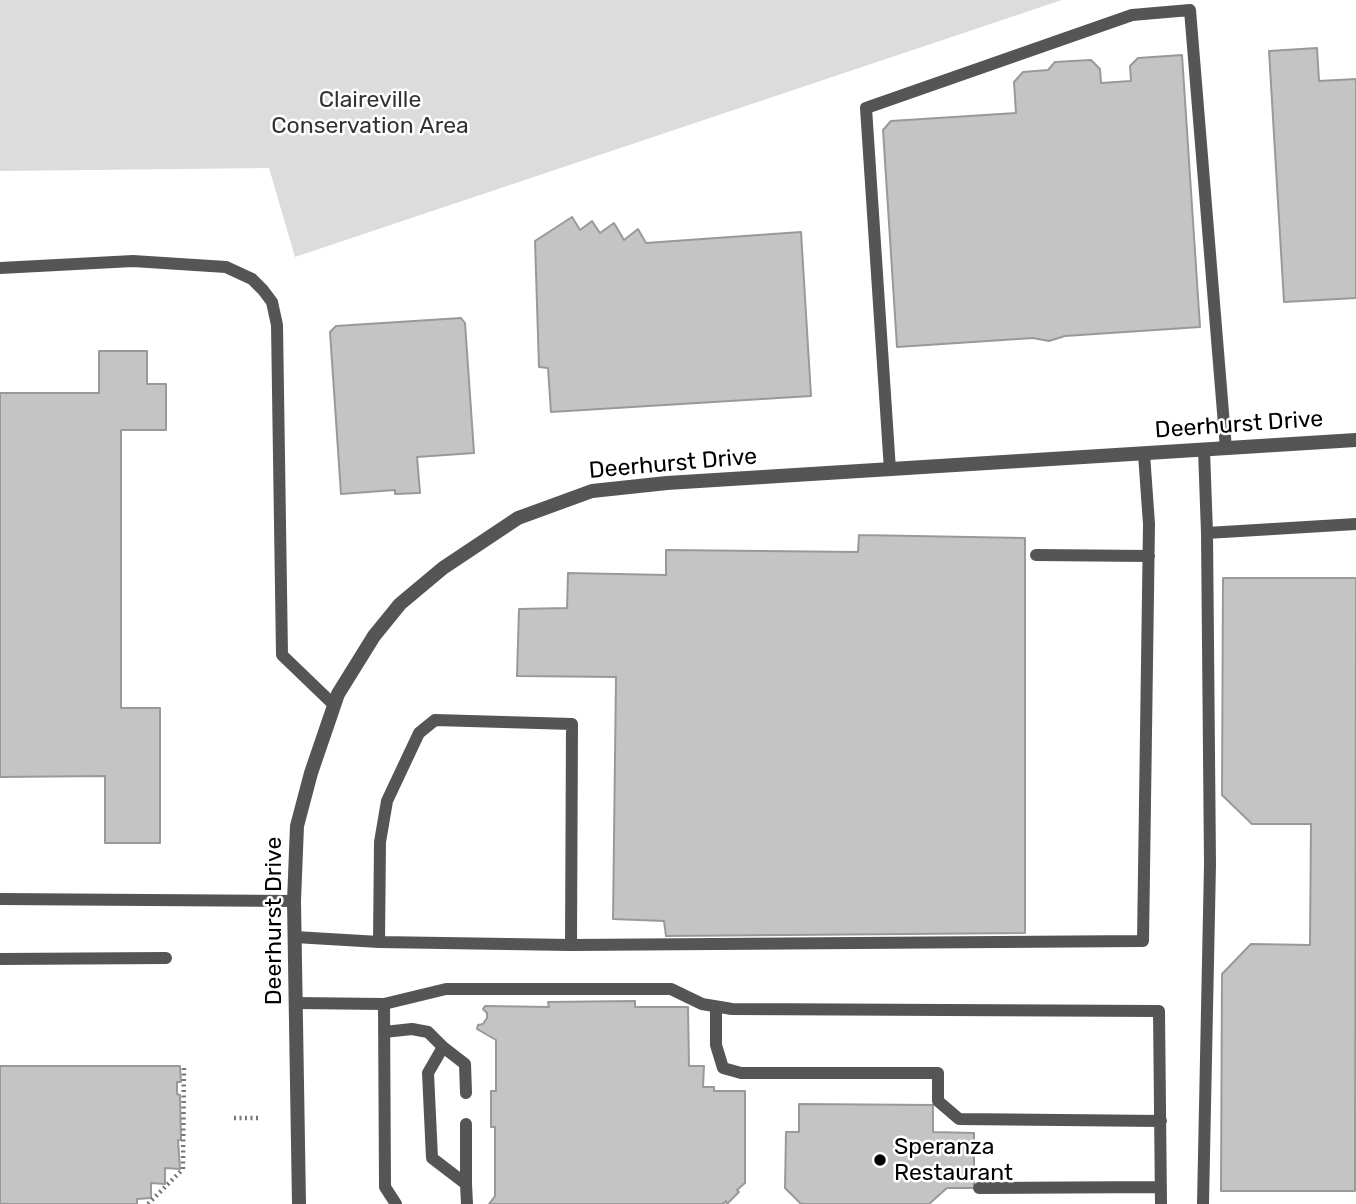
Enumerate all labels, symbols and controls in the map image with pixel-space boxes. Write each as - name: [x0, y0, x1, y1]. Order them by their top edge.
- park label: Claireville Conservation Area: [271, 86, 469, 140]
- street label: Deerhurst Drive: [1154, 405, 1324, 445]
- street label: Deerhurst Drive: [588, 443, 758, 485]
- street label: Deerhurst Drive: [260, 837, 288, 1005]
- place label: Speranza Restaurant: [894, 1133, 1013, 1187]
- marker: Speranza Restaurant: [872, 1152, 888, 1168]

